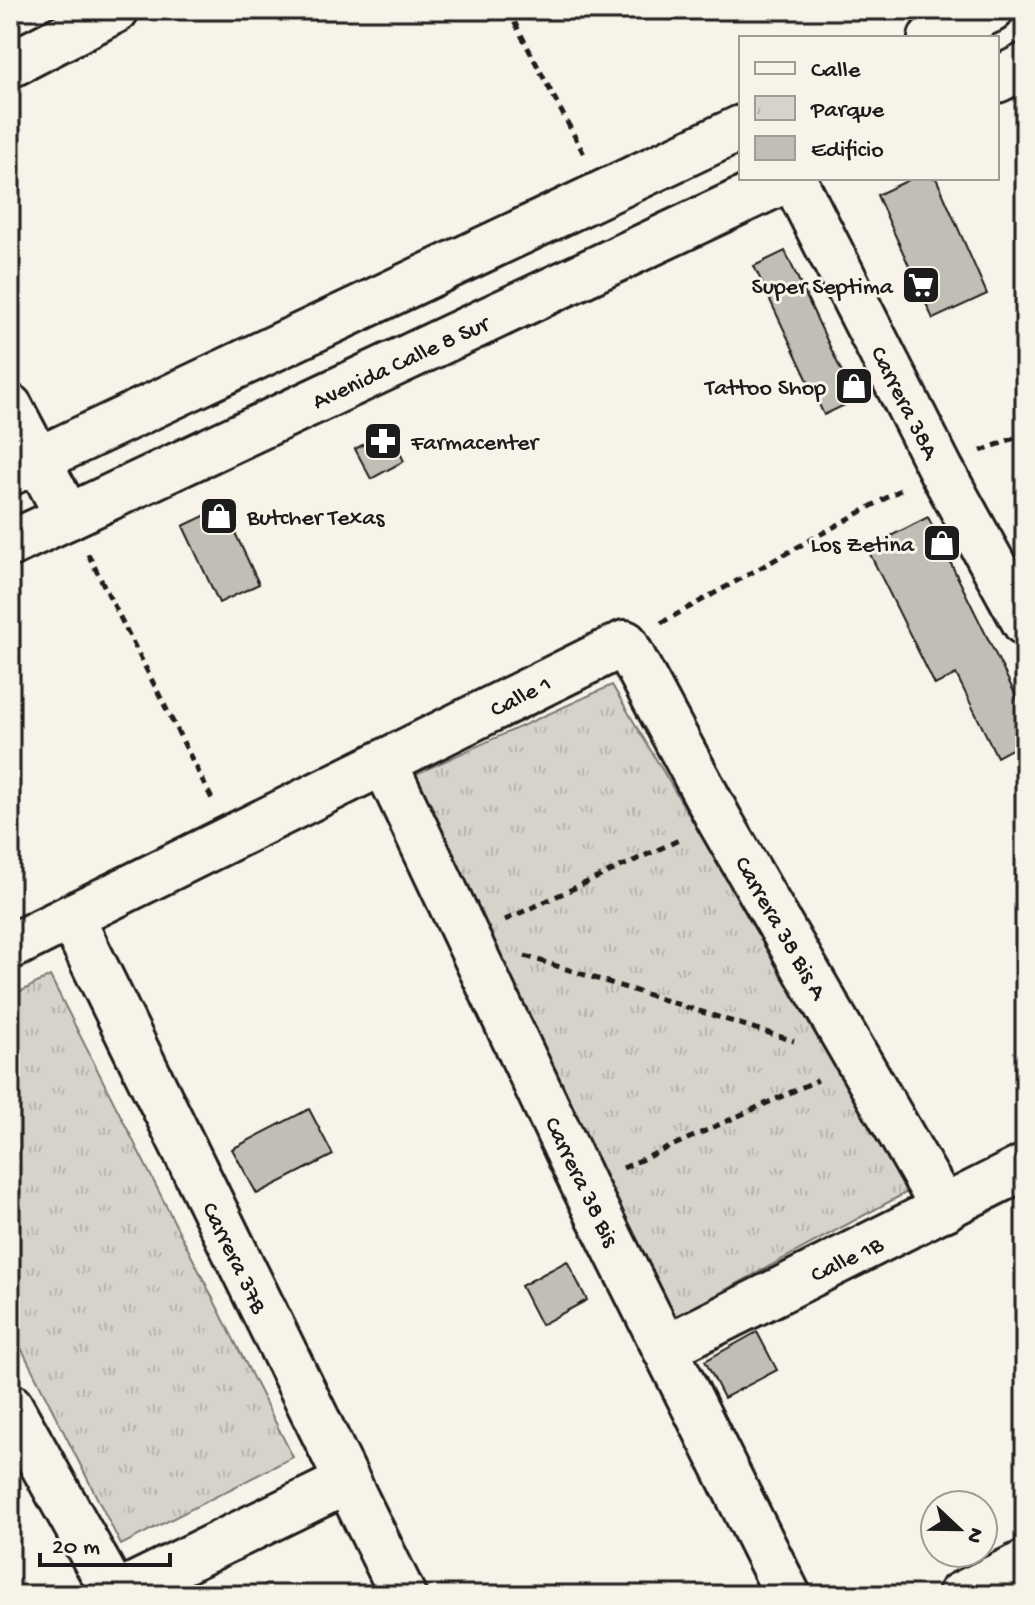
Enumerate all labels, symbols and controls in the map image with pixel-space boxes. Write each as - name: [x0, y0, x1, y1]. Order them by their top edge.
- legend: [739, 36, 999, 180]
- text: Calle: [811, 57, 861, 86]
- text: Parque: [810, 97, 885, 126]
- text: Edificio: [811, 137, 884, 166]
- supermarket icon: Super Septima: [900, 264, 942, 306]
- place label: Super Septima: [752, 274, 894, 303]
- street label: Avenida Calle 8 Sur: [309, 310, 497, 418]
- street label: Carrera 38A: [862, 342, 945, 467]
- shop icon: Tattoo Shop: [833, 365, 875, 407]
- place label: Tattoo Shop: [703, 375, 826, 404]
- pharmacy icon: Farmacenter: [362, 420, 404, 462]
- place label: Farmacenter: [410, 430, 541, 459]
- shop icon: Butcher Texas: [198, 495, 240, 537]
- place label: Butcher Texas: [246, 505, 386, 534]
- shop icon: Los Zetina: [921, 522, 963, 564]
- place label: Los Zetina: [811, 532, 915, 561]
- street label: Calle 1: [486, 671, 557, 726]
- street label: Carrera 38 Bis A: [726, 852, 833, 1007]
- street label: Carrera 38 Bis: [536, 1113, 624, 1253]
- street label: Carrera 37B: [193, 1198, 273, 1320]
- street label: Calle 1B: [807, 1231, 889, 1291]
- north arrow: [919, 1489, 999, 1569]
- scale bar: [40, 1517, 170, 1567]
- text: N: [959, 1523, 989, 1547]
- text: 20 m: [52, 1534, 100, 1563]

